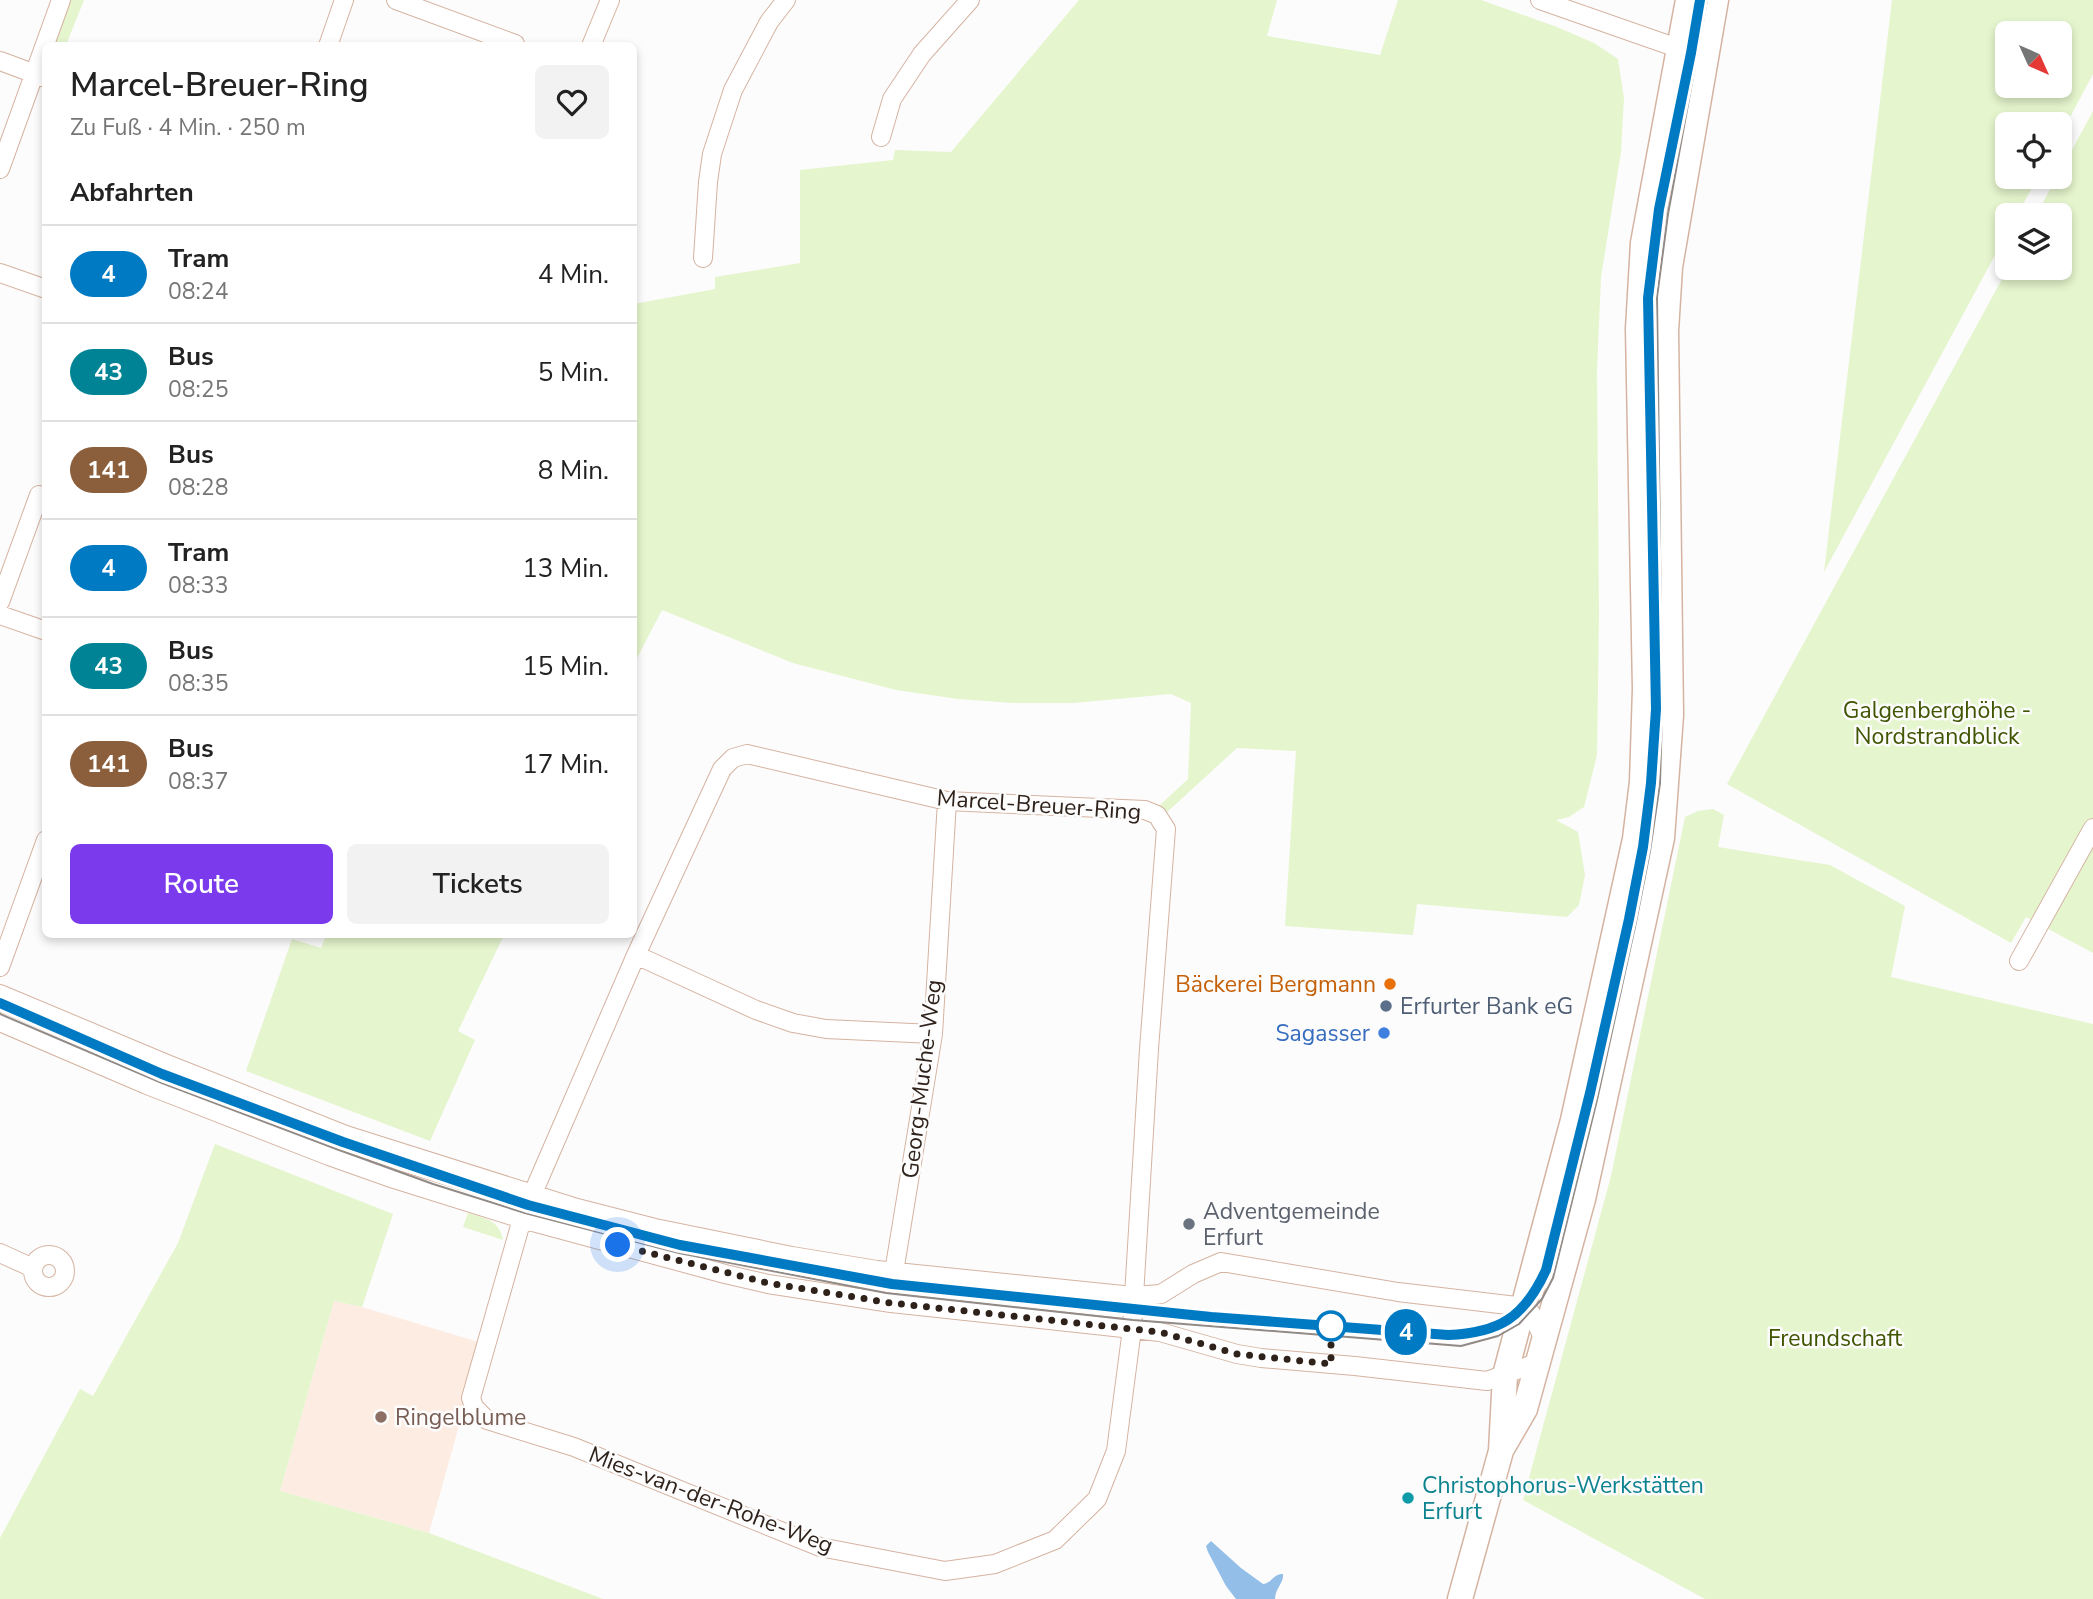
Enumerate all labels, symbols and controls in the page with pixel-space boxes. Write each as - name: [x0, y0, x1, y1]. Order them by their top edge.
- north arrow: [1995, 21, 2072, 98]
- map controls: [1995, 21, 2072, 280]
- text: Marcel-Breuer-Ring: [70, 63, 369, 108]
- button: heart: [535, 65, 609, 139]
- text: Zu Fuß · 4 Min. · 250 m: [70, 112, 306, 143]
- button: locate: [1995, 112, 2072, 189]
- text: Abfahrten: [70, 175, 194, 210]
- button: layers: [1995, 203, 2072, 280]
- text: Tram: [168, 241, 229, 276]
- text: 4 Min.: [538, 257, 609, 292]
- text: 4: [101, 258, 116, 290]
- text: 08:24: [168, 276, 228, 307]
- text: Bus: [168, 339, 214, 374]
- text: 5 Min.: [538, 355, 609, 390]
- text: 43: [94, 356, 123, 388]
- text: 08:25: [168, 374, 228, 405]
- text: Bus: [168, 437, 214, 472]
- text: 8 Min.: [538, 453, 609, 488]
- text: 141: [87, 454, 130, 486]
- text: 08:28: [168, 472, 228, 503]
- text: Tram: [168, 535, 229, 570]
- text: 13 Min.: [522, 551, 609, 586]
- text: 4: [101, 552, 116, 584]
- text: 08:33: [168, 570, 228, 601]
- text: Bus: [168, 633, 214, 668]
- text: 15 Min.: [522, 649, 609, 684]
- text: 43: [94, 650, 123, 682]
- text: 08:35: [168, 668, 228, 699]
- park label: Galgenberghöhe - Nordstrandblick: [1843, 695, 2031, 752]
- text: Bus: [168, 731, 214, 766]
- text: 17 Min.: [522, 747, 609, 782]
- text: 141: [87, 748, 130, 780]
- text: 08:37: [168, 766, 228, 797]
- street label: Marcel-Breuer-Ring: [936, 782, 1142, 828]
- button: Route: [70, 844, 333, 924]
- button: Tickets: [347, 844, 609, 924]
- place label: Bäckerei Bergmann: [1175, 969, 1376, 1000]
- marker: Bäckerei Bergmann: [1382, 976, 1398, 992]
- street label: Georg-Muche-Weg: [894, 978, 950, 1180]
- place label: Erfurter Bank eG: [1400, 991, 1573, 1022]
- marker: Erfurter Bank eG: [1378, 998, 1394, 1014]
- place label: Sagasser: [1275, 1018, 1371, 1049]
- marker: Sagasser: [1376, 1025, 1392, 1041]
- place label: Adventgemeinde Erfurt: [1203, 1196, 1380, 1253]
- marker: Adventgemeinde Erfurt: [1181, 1216, 1197, 1232]
- your location: [600, 1227, 635, 1262]
- line badge: 4: [1383, 1309, 1429, 1355]
- unlabelled marker: [1316, 1311, 1346, 1341]
- text: 4: [1399, 1316, 1413, 1348]
- park label: Freundschaft: [1768, 1323, 1903, 1354]
- place label: Ringelblume: [395, 1402, 526, 1433]
- marker: Ringelblume: [373, 1409, 389, 1425]
- street label: Mies-van-der-Rohe-Weg: [584, 1439, 838, 1561]
- place label: Christophorus-Werkstätten Erfurt: [1422, 1470, 1704, 1527]
- marker: Christophorus-Werkstätten Erfurt: [1400, 1490, 1416, 1506]

